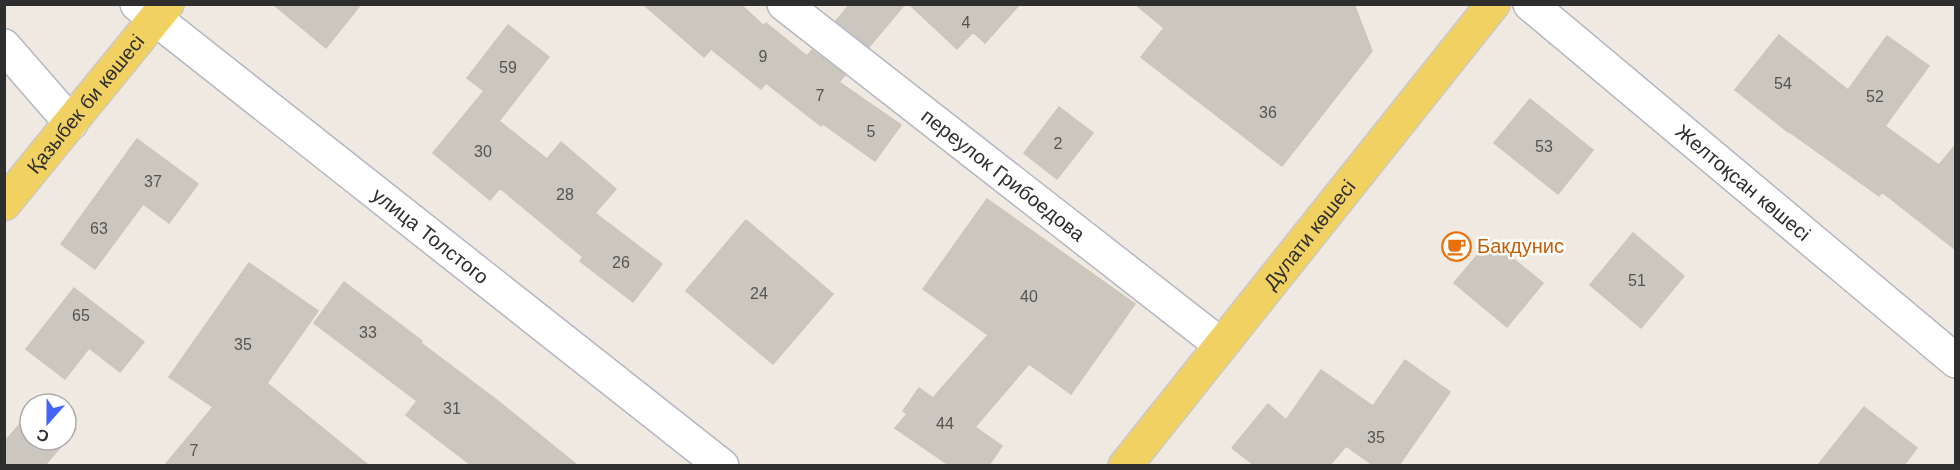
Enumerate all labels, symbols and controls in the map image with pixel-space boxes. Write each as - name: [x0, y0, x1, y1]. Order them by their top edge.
- house number: 4: [962, 14, 971, 31]
- street label: Қазыбек би көшесі: [22, 30, 149, 178]
- house number: 9: [759, 48, 768, 65]
- house number: 59: [499, 59, 517, 76]
- house number: 54: [1774, 75, 1792, 92]
- house number: 7: [816, 87, 825, 104]
- house number: 52: [1866, 88, 1884, 105]
- house number: 36: [1259, 104, 1277, 121]
- street label: переулок Грибоедова: [917, 105, 1090, 246]
- street label: Желтоқсан көшесі: [1671, 120, 1815, 245]
- house number: 5: [867, 123, 876, 140]
- house number: 2: [1054, 135, 1063, 152]
- house number: 53: [1535, 138, 1553, 155]
- house number: 30: [474, 143, 492, 160]
- house number: 37: [144, 173, 162, 190]
- street label: Дулати көшесі: [1259, 175, 1360, 293]
- street label: улица Толстого: [368, 183, 493, 288]
- house number: 28: [556, 186, 574, 203]
- house number: 63: [90, 220, 108, 237]
- cafe icon: Бакдунис: [1440, 230, 1472, 262]
- place label: Бакдунис: [1477, 235, 1564, 257]
- house number: 26: [612, 254, 630, 271]
- house number: 51: [1628, 272, 1646, 289]
- house number: 24: [750, 285, 768, 302]
- house number: 40: [1020, 288, 1038, 305]
- house number: 65: [72, 307, 90, 324]
- house number: 33: [359, 324, 377, 341]
- house number: 35: [234, 336, 252, 353]
- north arrow: [18, 392, 78, 452]
- house number: 31: [443, 400, 461, 417]
- house number: 44: [936, 415, 954, 432]
- text: С: [34, 425, 51, 446]
- house number: 35: [1367, 429, 1385, 446]
- house number: 7: [190, 442, 199, 459]

